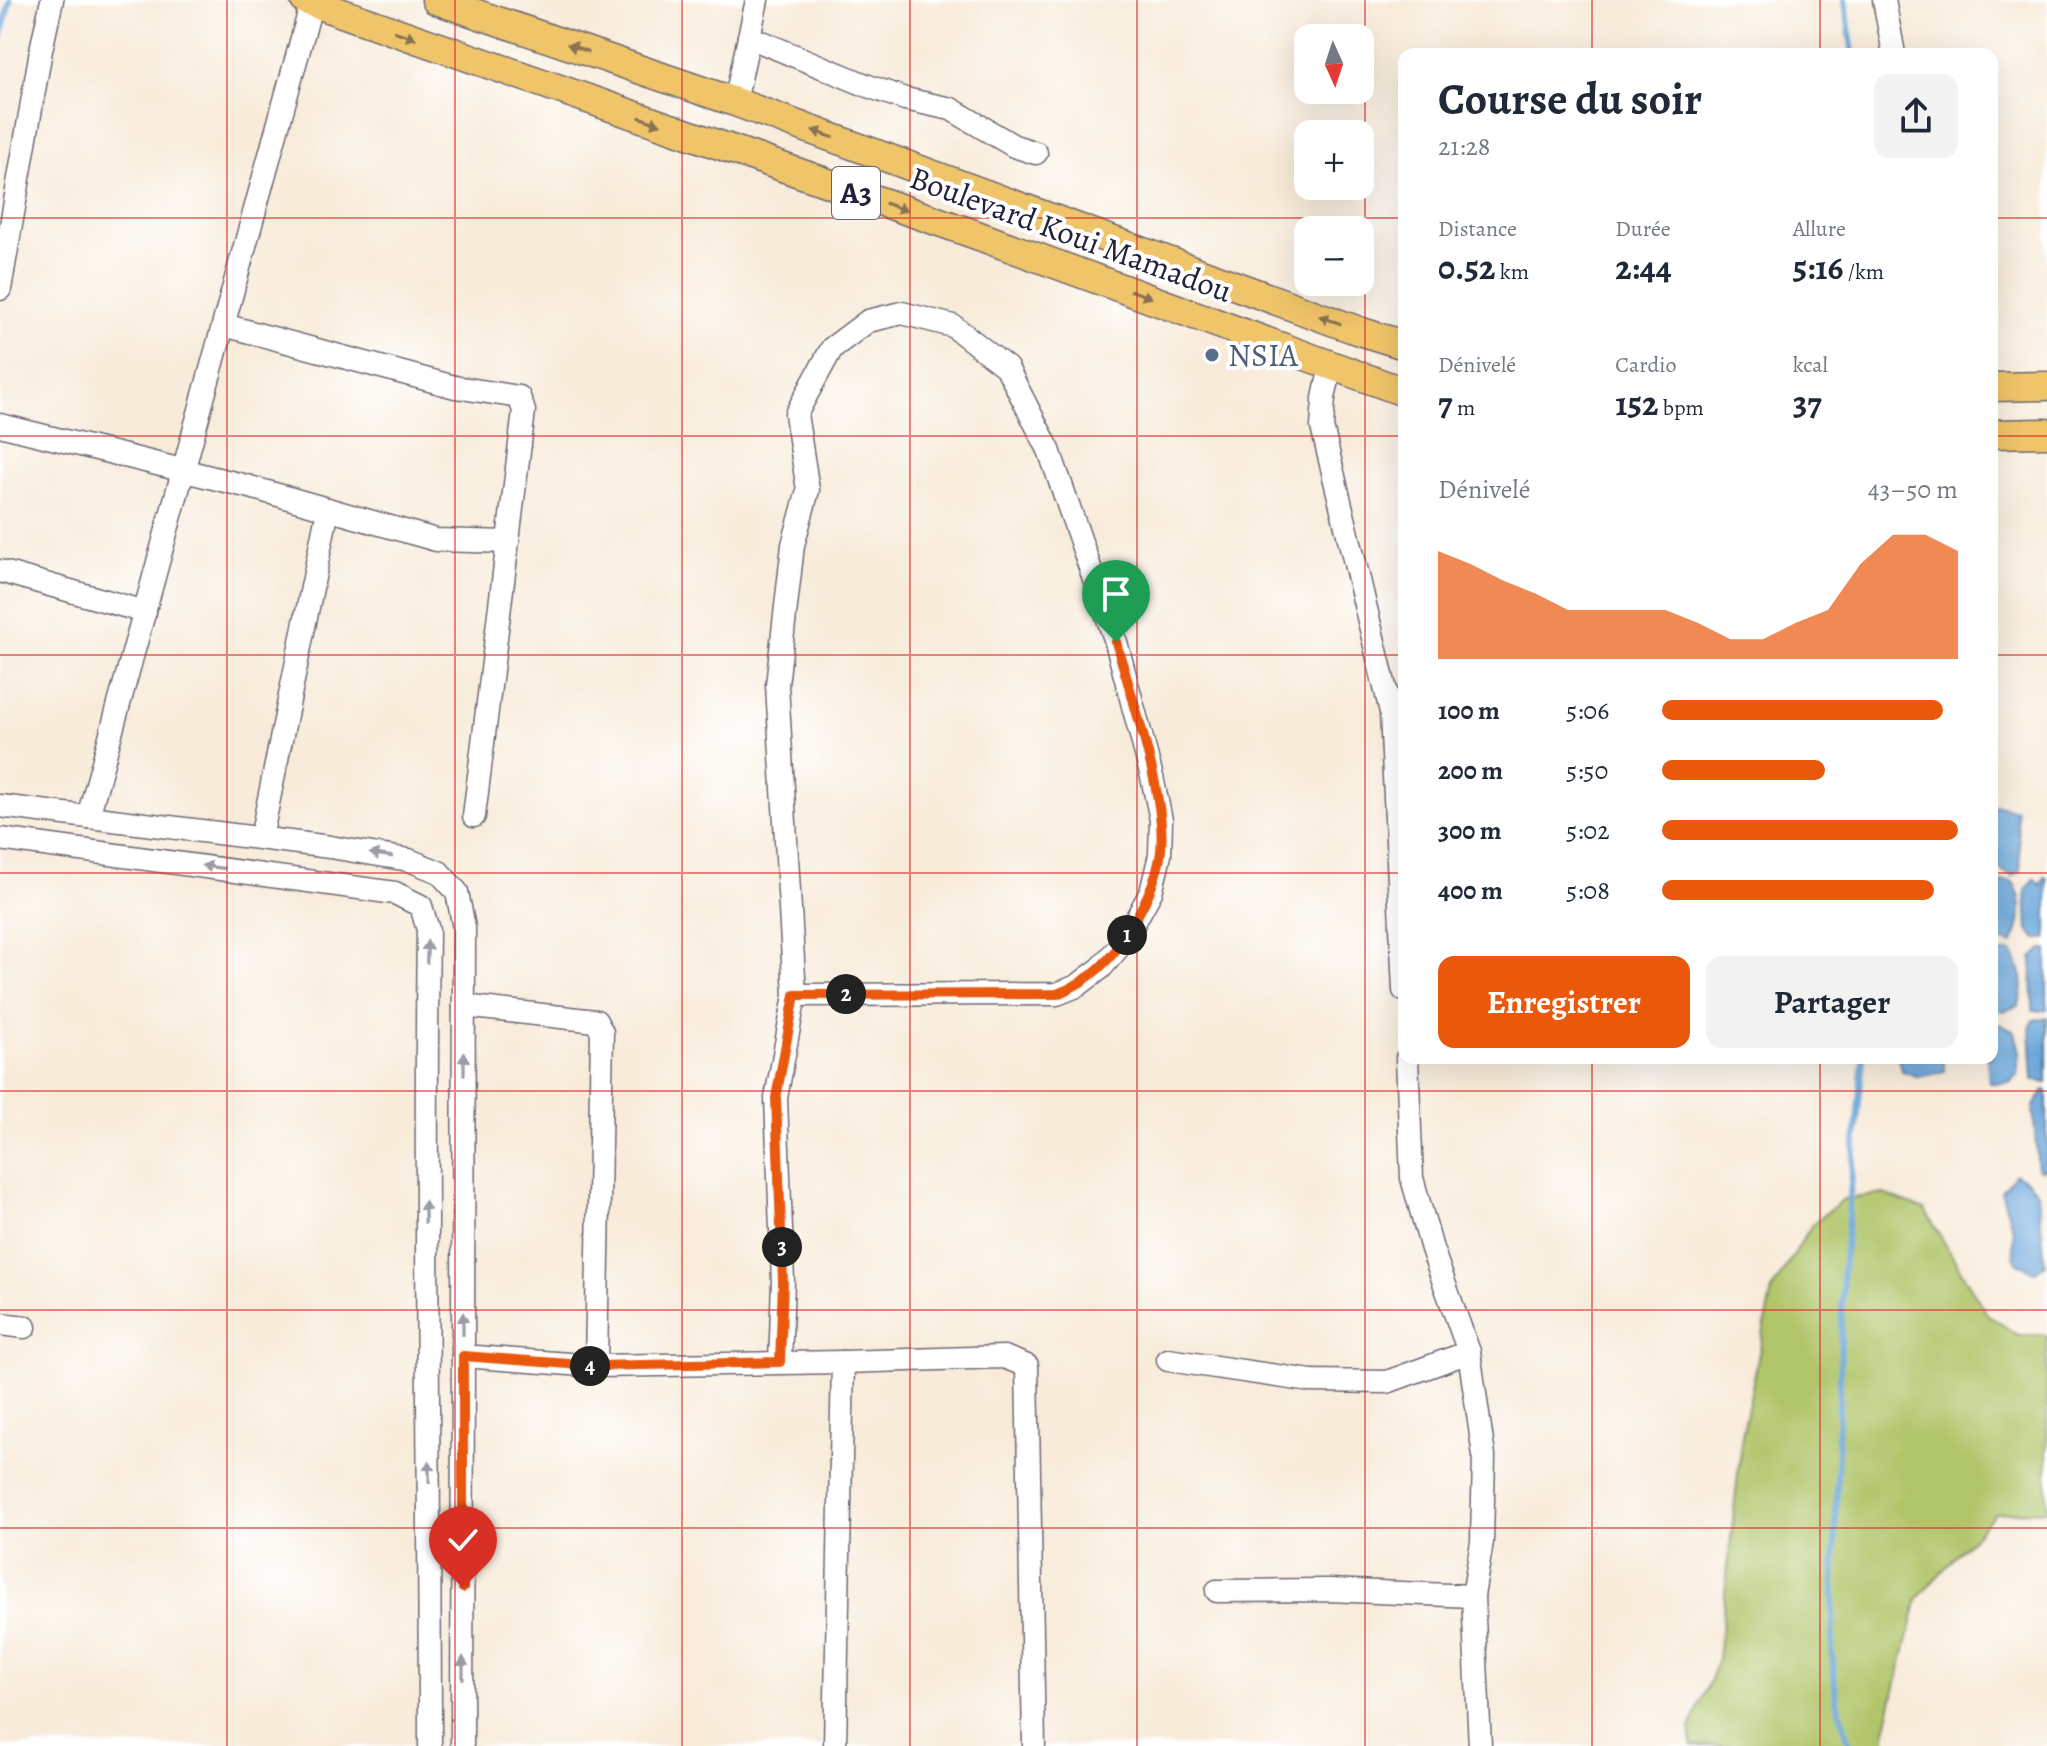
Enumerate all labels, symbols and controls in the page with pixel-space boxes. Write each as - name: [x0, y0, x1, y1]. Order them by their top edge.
- north arrow: [1294, 24, 1374, 104]
- map controls: [1294, 24, 1374, 296]
- one-way arrow: [393, 30, 417, 42]
- one-way arrow: [565, 42, 589, 54]
- text: Course du soir: [1438, 69, 1702, 129]
- button: share: [1874, 74, 1958, 158]
- one-way arrow: [639, 116, 663, 128]
- button: +: [1294, 120, 1374, 200]
- one-way arrow: [811, 128, 835, 140]
- text: 21:28: [1438, 129, 1490, 164]
- street label: Boulevard Koui Mamadou: [904, 155, 1239, 313]
- road number: A3: [832, 167, 880, 219]
- one-way arrow: [884, 202, 908, 214]
- text: Distance: [1438, 214, 1517, 244]
- text: Durée: [1615, 214, 1671, 244]
- text: Allure: [1793, 214, 1846, 244]
- button: −: [1294, 216, 1374, 296]
- text: 0.52: [1438, 244, 1495, 291]
- text: 2:44: [1615, 244, 1672, 291]
- text: 5:16: [1793, 244, 1843, 291]
- text: km: [1495, 257, 1529, 287]
- text: /km: [1843, 257, 1884, 287]
- one-way arrow: [1129, 289, 1153, 301]
- one-way arrow: [1318, 313, 1342, 326]
- place label: NSIA: [1228, 333, 1299, 377]
- marker: NSIA: [1203, 346, 1221, 364]
- text: Dénivelé: [1438, 350, 1516, 380]
- text: Cardio: [1615, 350, 1677, 380]
- text: kcal: [1793, 350, 1828, 380]
- text: 7: [1438, 380, 1453, 427]
- text: 152: [1615, 380, 1658, 427]
- text: 37: [1793, 380, 1822, 427]
- text: m: [1453, 393, 1475, 423]
- text: bpm: [1658, 393, 1704, 423]
- text: Dénivelé: [1438, 472, 1530, 507]
- text: 43–50 m: [1868, 472, 1958, 507]
- pin: [1082, 560, 1150, 642]
- icon: arrive: [1094, 572, 1138, 616]
- text: 100 m: [1438, 693, 1500, 728]
- text: 5:06: [1566, 693, 1609, 728]
- text: 200 m: [1438, 753, 1503, 788]
- text: 5:50: [1566, 753, 1608, 788]
- text: 300 m: [1438, 813, 1502, 848]
- text: 5:02: [1566, 813, 1610, 848]
- one-way arrow: [369, 849, 394, 861]
- one-way arrow: [200, 860, 225, 873]
- text: 400 m: [1438, 873, 1503, 908]
- text: 5:08: [1566, 873, 1610, 908]
- pin: 1: [1107, 915, 1147, 955]
- text: 1: [1123, 920, 1131, 950]
- one-way arrow: [421, 939, 434, 964]
- button: Enregistrer: [1438, 956, 1690, 1048]
- button: Partager: [1706, 956, 1958, 1048]
- pin: 2: [826, 974, 866, 1014]
- text: 2: [841, 979, 851, 1009]
- one-way arrow: [458, 1051, 470, 1076]
- one-way arrow: [419, 1199, 432, 1224]
- pin: 3: [762, 1227, 802, 1267]
- text: 3: [777, 1232, 787, 1262]
- one-way arrow: [457, 1311, 469, 1336]
- pin: 4: [570, 1346, 610, 1386]
- text: 4: [585, 1351, 595, 1381]
- one-way arrow: [423, 1459, 435, 1484]
- pin: [429, 1506, 497, 1588]
- icon: check: [441, 1518, 485, 1562]
- one-way arrow: [457, 1655, 469, 1680]

